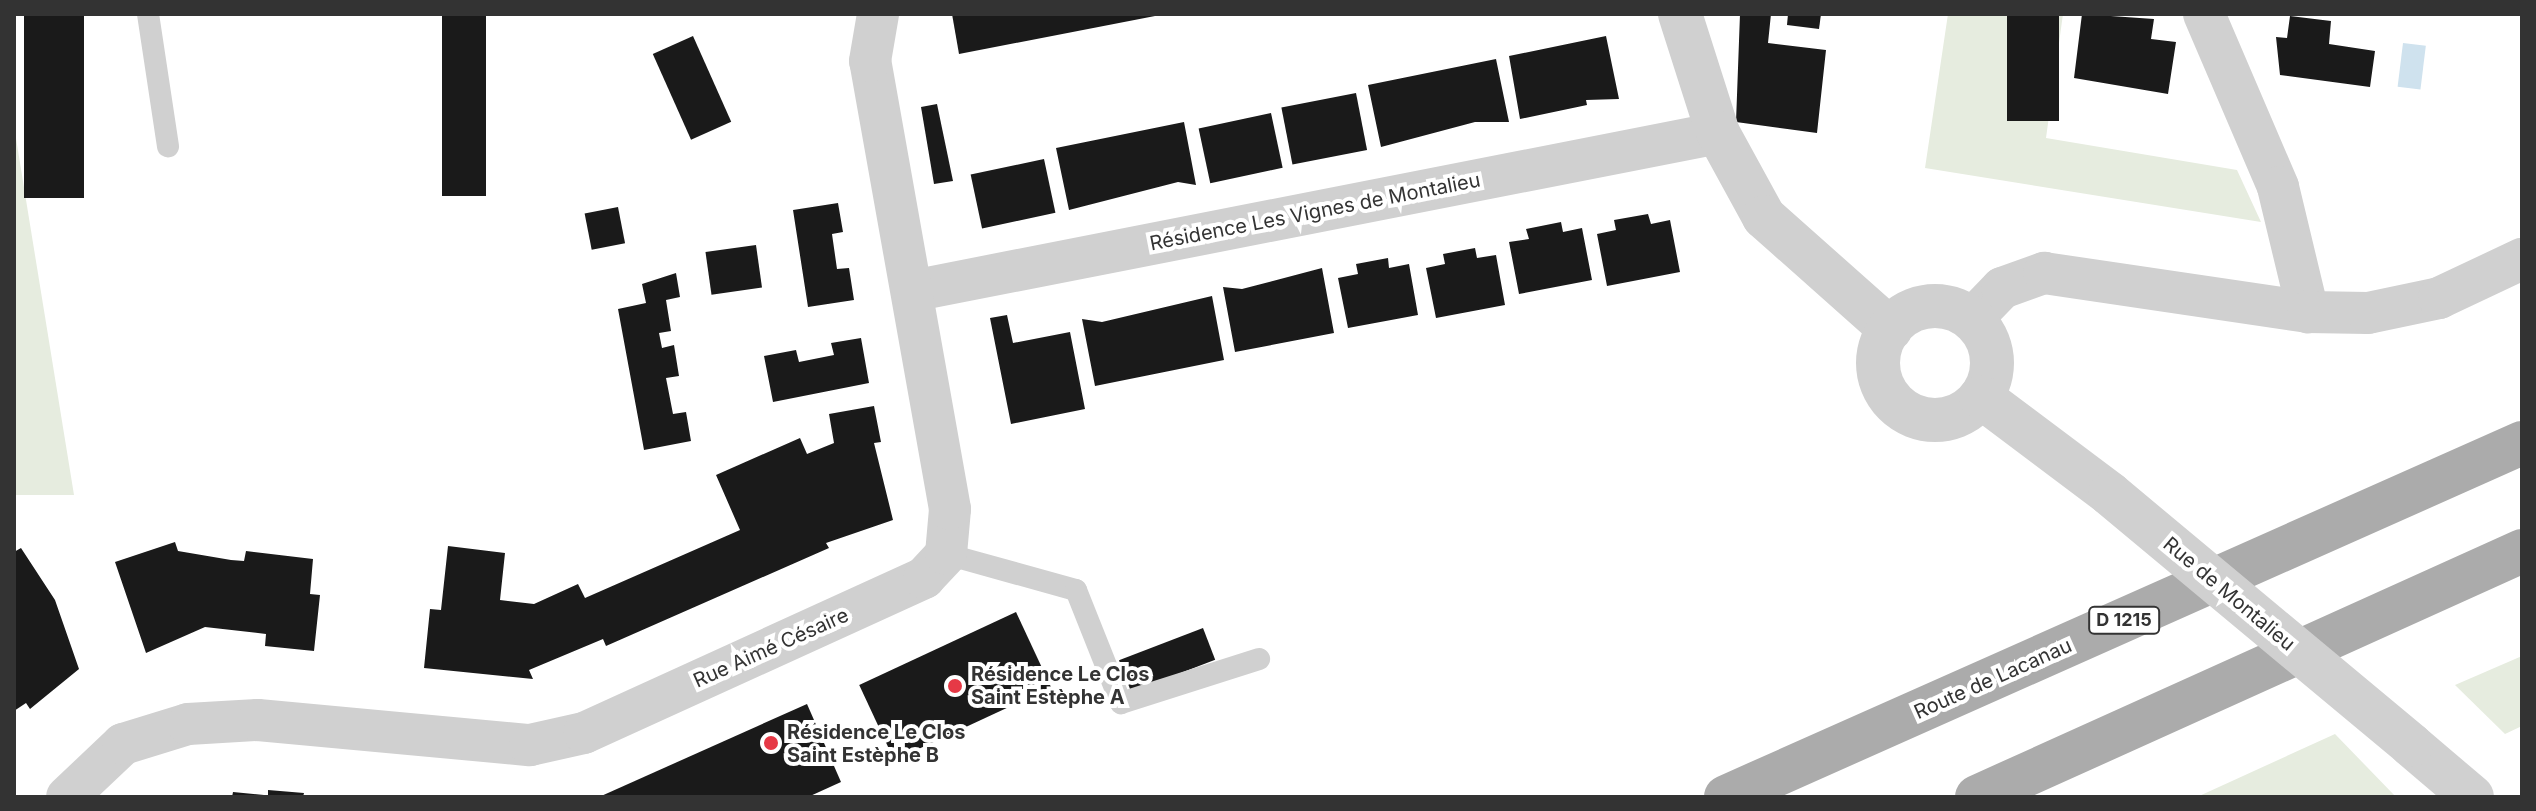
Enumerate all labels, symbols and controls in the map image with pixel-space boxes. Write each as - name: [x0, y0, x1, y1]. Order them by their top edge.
- street label: Résidence Les Vignes de Montalieu: [1148, 168, 1482, 256]
- street label: Rue de Montalieu: [2158, 532, 2300, 656]
- street label: Rue Aimé Césaire: [690, 603, 852, 693]
- road number: D 1215: [2088, 606, 2160, 634]
- street label: Route de Lacanau: [1911, 634, 2075, 724]
- place label: Résidence Le Clos Saint Estèphe A: [971, 662, 1149, 709]
- marker: Résidence Le Clos Saint Estèphe A: [946, 677, 964, 695]
- place label: Résidence Le Clos Saint Estèphe B: [787, 720, 965, 767]
- marker: Résidence Le Clos Saint Estèphe B: [762, 734, 780, 752]

